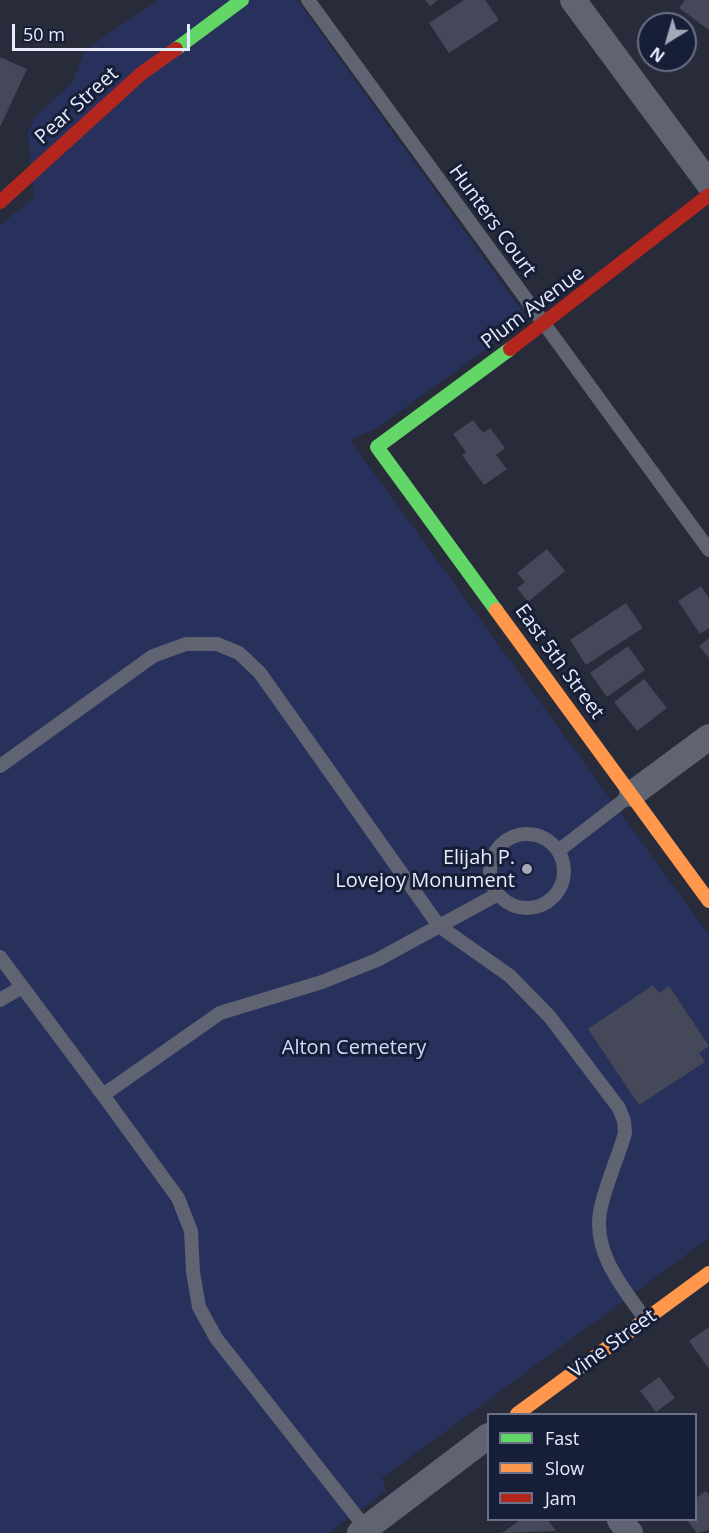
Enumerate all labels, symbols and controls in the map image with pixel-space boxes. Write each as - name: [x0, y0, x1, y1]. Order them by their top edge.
- scale bar: [15, 12, 194, 50]
- north arrow: [637, 12, 697, 72]
- text: 50 m: [23, 22, 65, 46]
- text: N: [646, 42, 669, 67]
- street label: Pear Street: [30, 62, 124, 150]
- street label: Hunters Court: [443, 160, 541, 282]
- street label: Plum Avenue: [477, 261, 589, 355]
- street label: East 5th Street: [509, 600, 609, 724]
- place label: Elijah P. Lovejoy Monument: [335, 846, 515, 893]
- marker: Elijah P. Lovejoy Monument: [520, 862, 534, 876]
- park label: Alton Cemetery: [282, 1036, 426, 1060]
- street label: Vine Street: [565, 1304, 661, 1384]
- legend: [487, 1413, 697, 1521]
- text: Fast: [545, 1426, 579, 1450]
- text: Slow: [545, 1456, 584, 1480]
- text: Jam: [545, 1486, 577, 1510]

